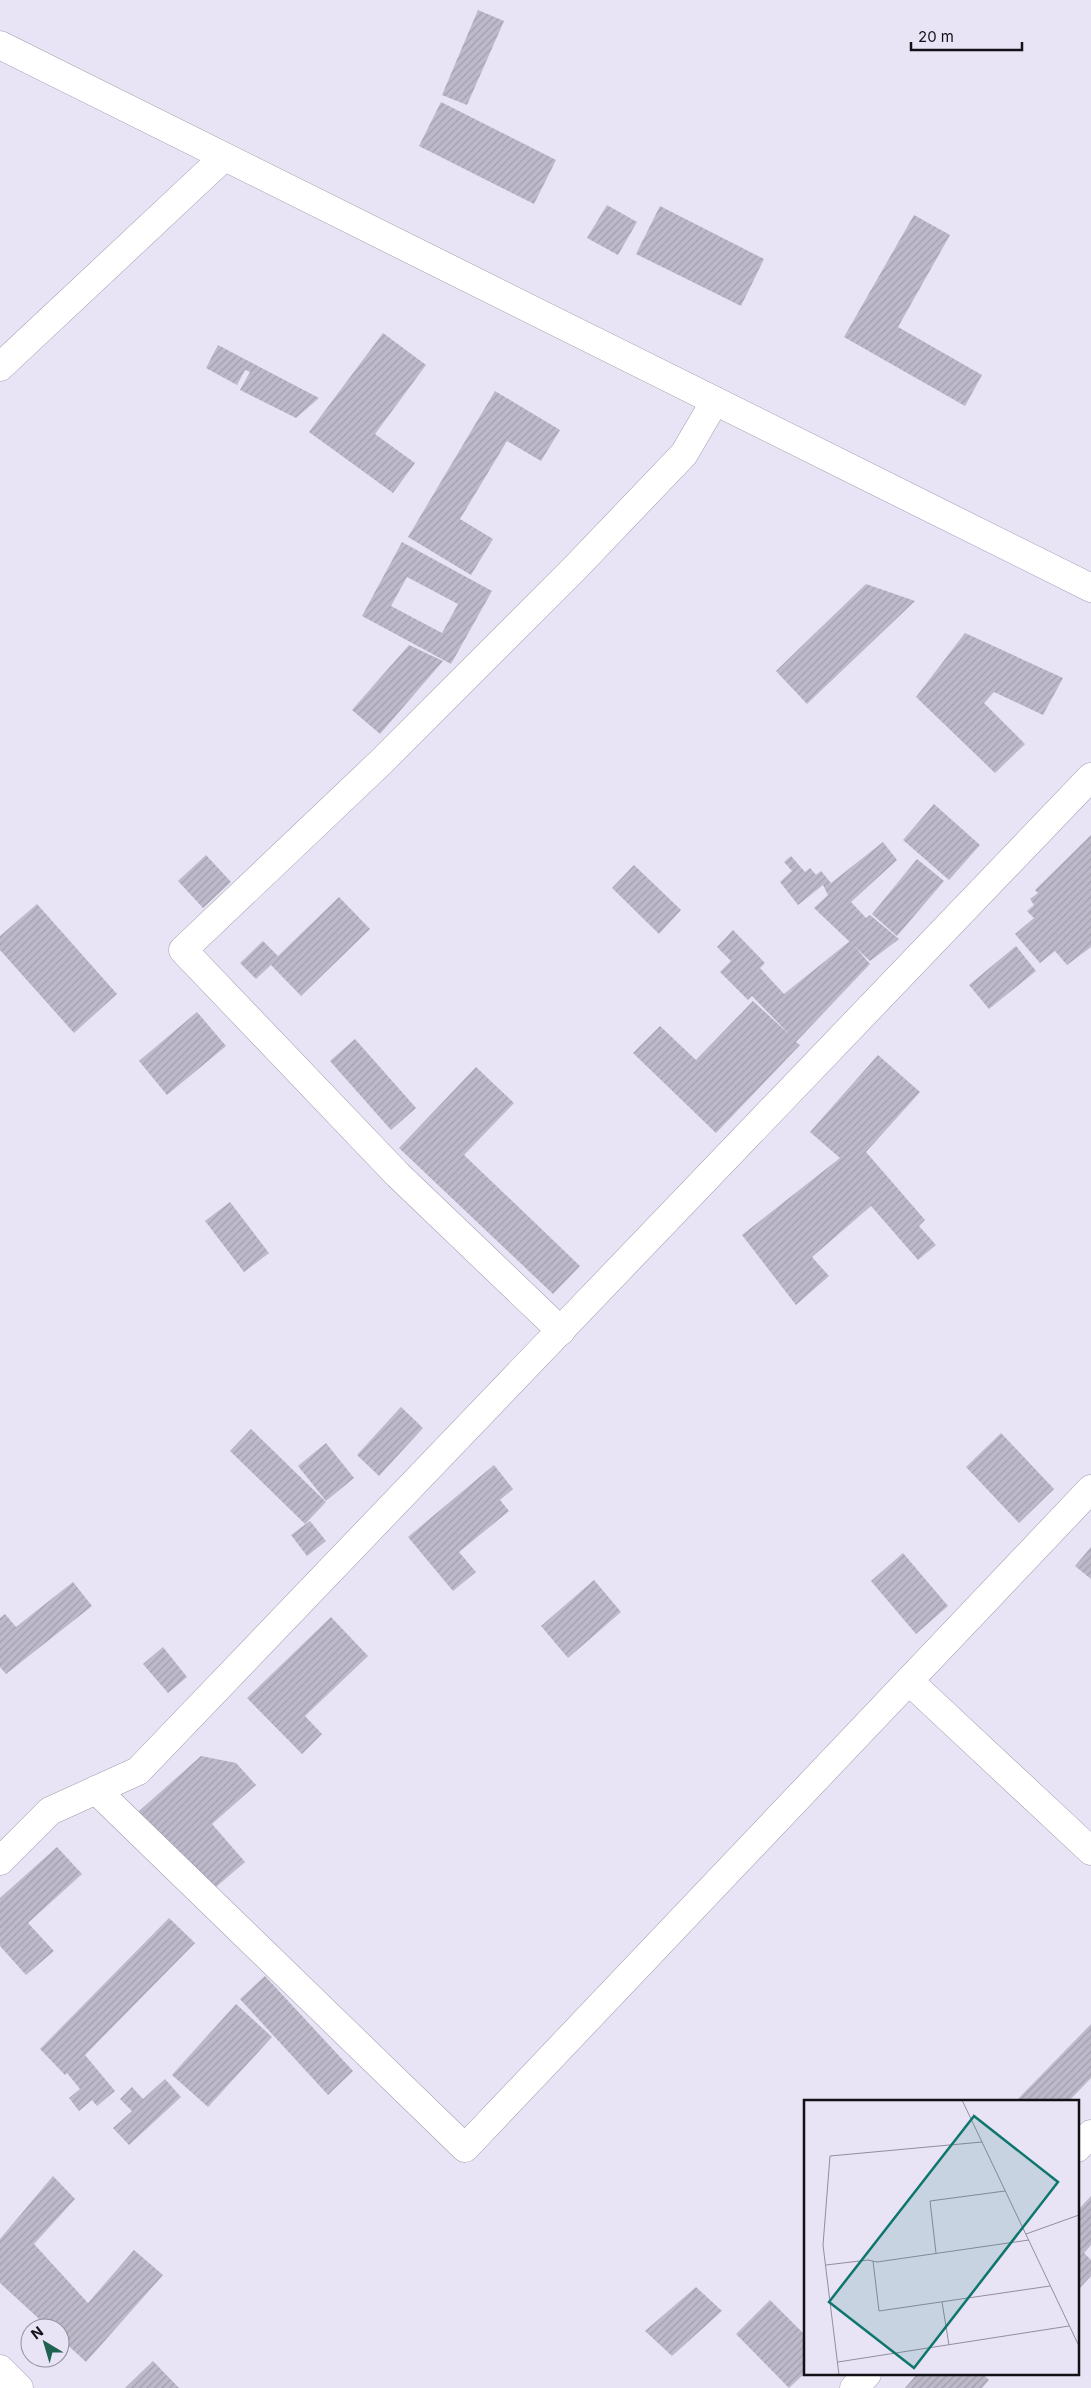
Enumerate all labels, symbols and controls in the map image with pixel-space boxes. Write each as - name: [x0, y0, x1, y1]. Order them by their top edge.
- scale bar: [911, 20, 1022, 52]
- text: 20 m: [918, 27, 954, 46]
- inset map: [804, 2100, 1078, 2376]
- north arrow: [20, 2318, 70, 2368]
- text: N: [27, 2322, 46, 2342]

